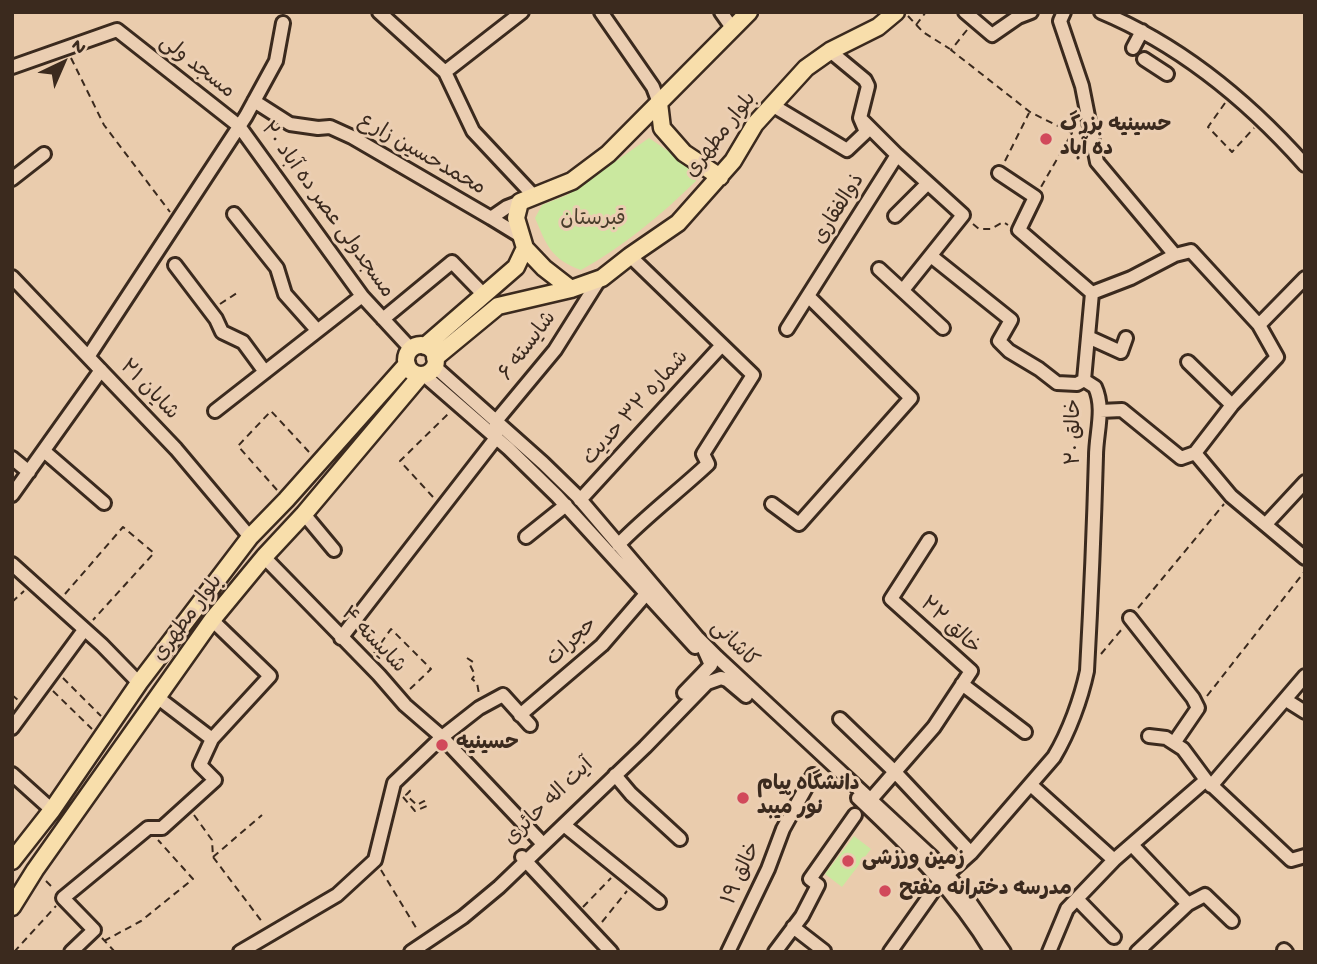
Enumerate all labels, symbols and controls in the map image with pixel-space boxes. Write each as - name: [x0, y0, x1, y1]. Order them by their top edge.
- north arrow: [28, 28, 98, 98]
- street label: مسجد ولی: [153, 31, 239, 105]
- text: N: [65, 35, 90, 60]
- street label: بلوار مطهری: [681, 88, 763, 184]
- street label: محمدحسین زارع: [353, 109, 489, 203]
- place label: حسینیه بزرگ ده آباد: [1060, 114, 1171, 164]
- street label: مسجدولی عصر ده آباد ۲۰: [254, 118, 398, 304]
- marker: حسینیه بزرگ ده آباد: [1038, 131, 1054, 147]
- street label: ذوالفقاری: [808, 170, 872, 250]
- park label: قبرستان: [560, 208, 626, 234]
- street label: شایسته ۶: [495, 307, 563, 387]
- street label: شماره ۳۲ حدیث: [579, 346, 695, 472]
- street label: شایان ۲۱: [113, 356, 183, 426]
- street label: خالق ۲۰: [1063, 399, 1089, 465]
- street label: بلوار مطهری: [148, 571, 230, 667]
- street label: خالق ۲۲: [913, 593, 985, 661]
- street label: شایسته ۴: [334, 602, 410, 680]
- street label: حجرات: [542, 613, 604, 673]
- street label: کاشانی: [704, 616, 762, 674]
- place label: حسینیه: [456, 732, 519, 758]
- marker: حسینیه: [434, 737, 450, 753]
- street label: آیت اله حائری: [500, 754, 600, 852]
- place label: دانشگاه پیام نور میبد: [757, 773, 860, 823]
- marker: دانشگاه پیام نور میبد: [735, 790, 751, 806]
- street label: خالق ۱۹: [718, 839, 768, 909]
- place label: زمین ورزشی: [862, 848, 965, 874]
- marker: زمین ورزشی: [840, 853, 856, 869]
- place label: مدرسه دخترانه مفتح: [899, 878, 1072, 904]
- marker: مدرسه دخترانه مفتح: [877, 883, 893, 899]

